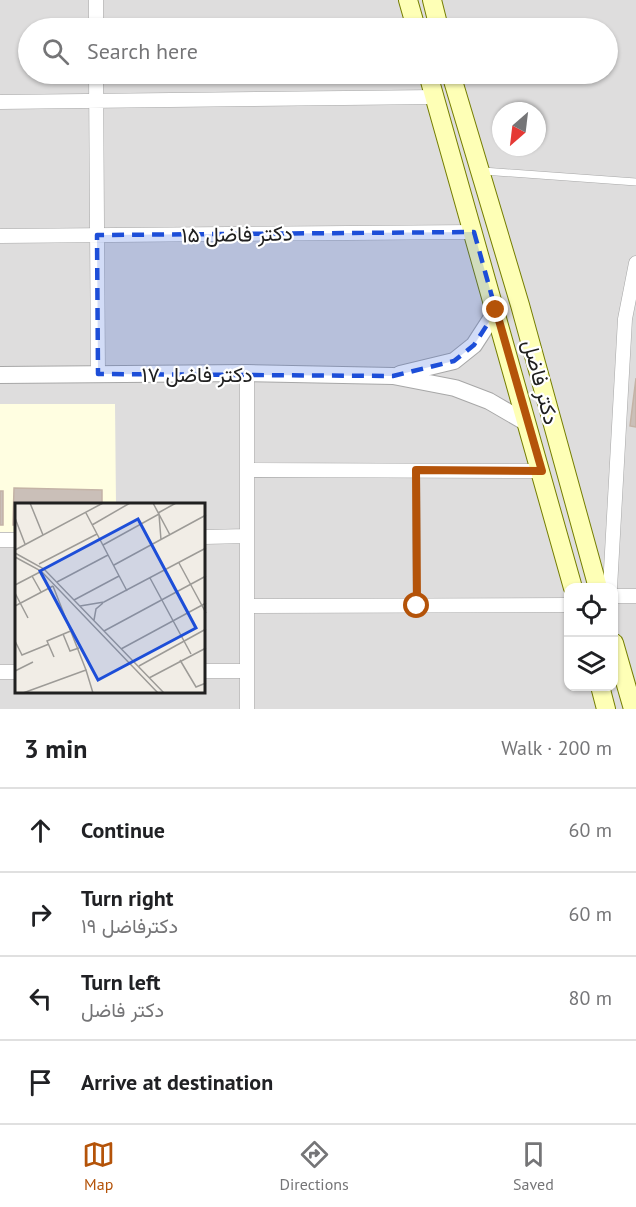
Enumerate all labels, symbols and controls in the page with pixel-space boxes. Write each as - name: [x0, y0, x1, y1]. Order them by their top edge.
- search box: [18, 18, 618, 84]
- icon: search: [39, 35, 72, 68]
- text: Search here: [87, 37, 198, 65]
- north arrow: [492, 102, 546, 156]
- street label: دکتر فاضل ۱۵: [181, 220, 293, 248]
- route end: [482, 296, 508, 322]
- street label: دکتر فاضل: [517, 336, 565, 428]
- street label: دکتر فاضل ۱۷: [141, 361, 253, 388]
- inset map: [15, 503, 206, 694]
- map controls: [564, 583, 618, 691]
- button: locate: [564, 583, 618, 637]
- route start: [403, 592, 429, 618]
- button: layers: [564, 637, 618, 691]
- text: 3 min: [24, 732, 87, 765]
- text: Walk · 200 m: [501, 735, 612, 761]
- icon: ahead: [24, 814, 57, 847]
- text: Continue: [81, 816, 165, 844]
- text: 60 m: [569, 817, 612, 843]
- text: Turn right: [81, 884, 173, 912]
- icon: right: [24, 898, 57, 931]
- text: 60 m: [569, 901, 612, 927]
- text: دکترفاضل ۱۹: [81, 913, 178, 939]
- text: Turn left: [81, 968, 161, 996]
- icon: left: [24, 982, 57, 1015]
- text: 80 m: [569, 985, 612, 1011]
- text: دکتر فاضل: [81, 997, 164, 1023]
- icon: arrive: [24, 1066, 57, 1099]
- text: Arrive at destination: [81, 1068, 273, 1096]
- tab: Map: [82, 1138, 115, 1194]
- tab: Directions: [280, 1138, 349, 1194]
- tab: Saved: [513, 1138, 554, 1194]

